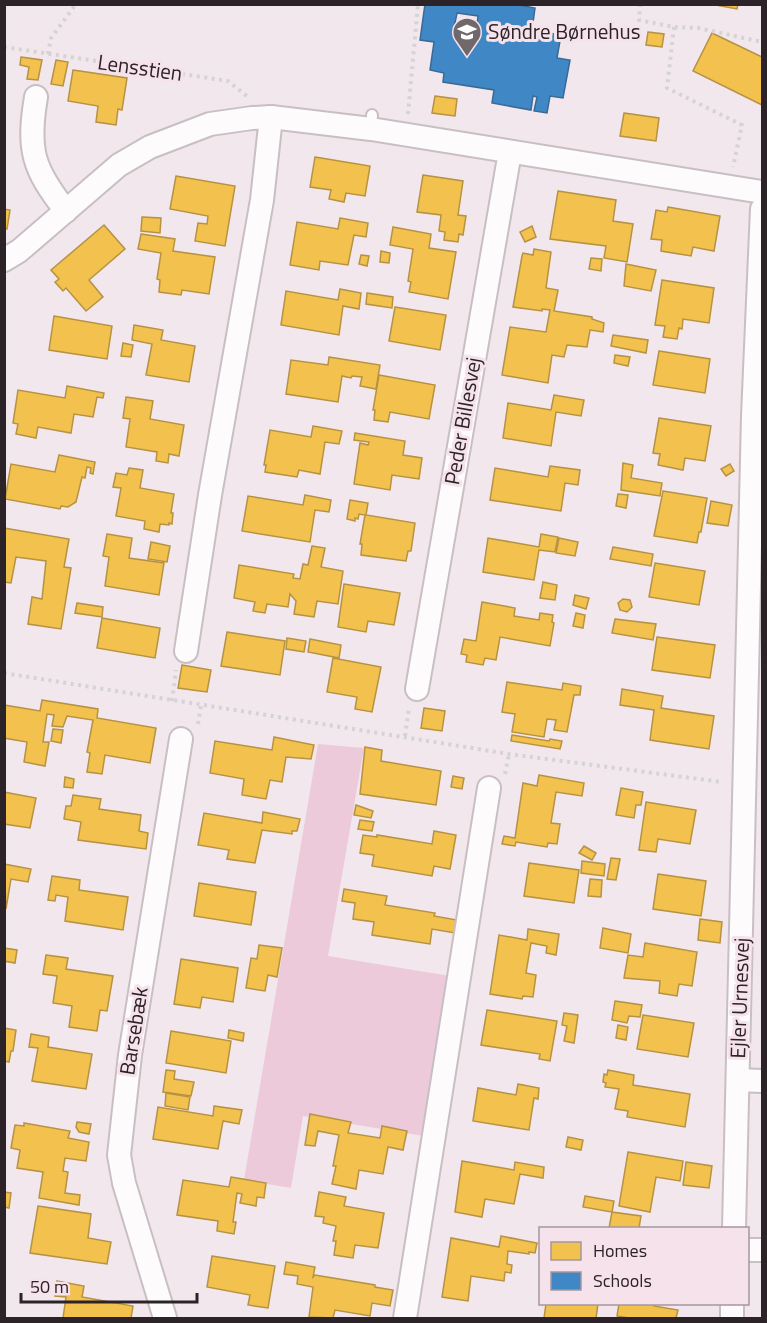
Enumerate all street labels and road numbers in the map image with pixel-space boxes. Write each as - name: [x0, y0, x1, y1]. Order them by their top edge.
- street label: Lensstien: [96, 45, 185, 89]
- street label: Peder Billesvej: [435, 354, 489, 487]
- street label: Ejler Urnesvej: [721, 937, 757, 1059]
- street label: Barsebæk: [110, 984, 156, 1077]

